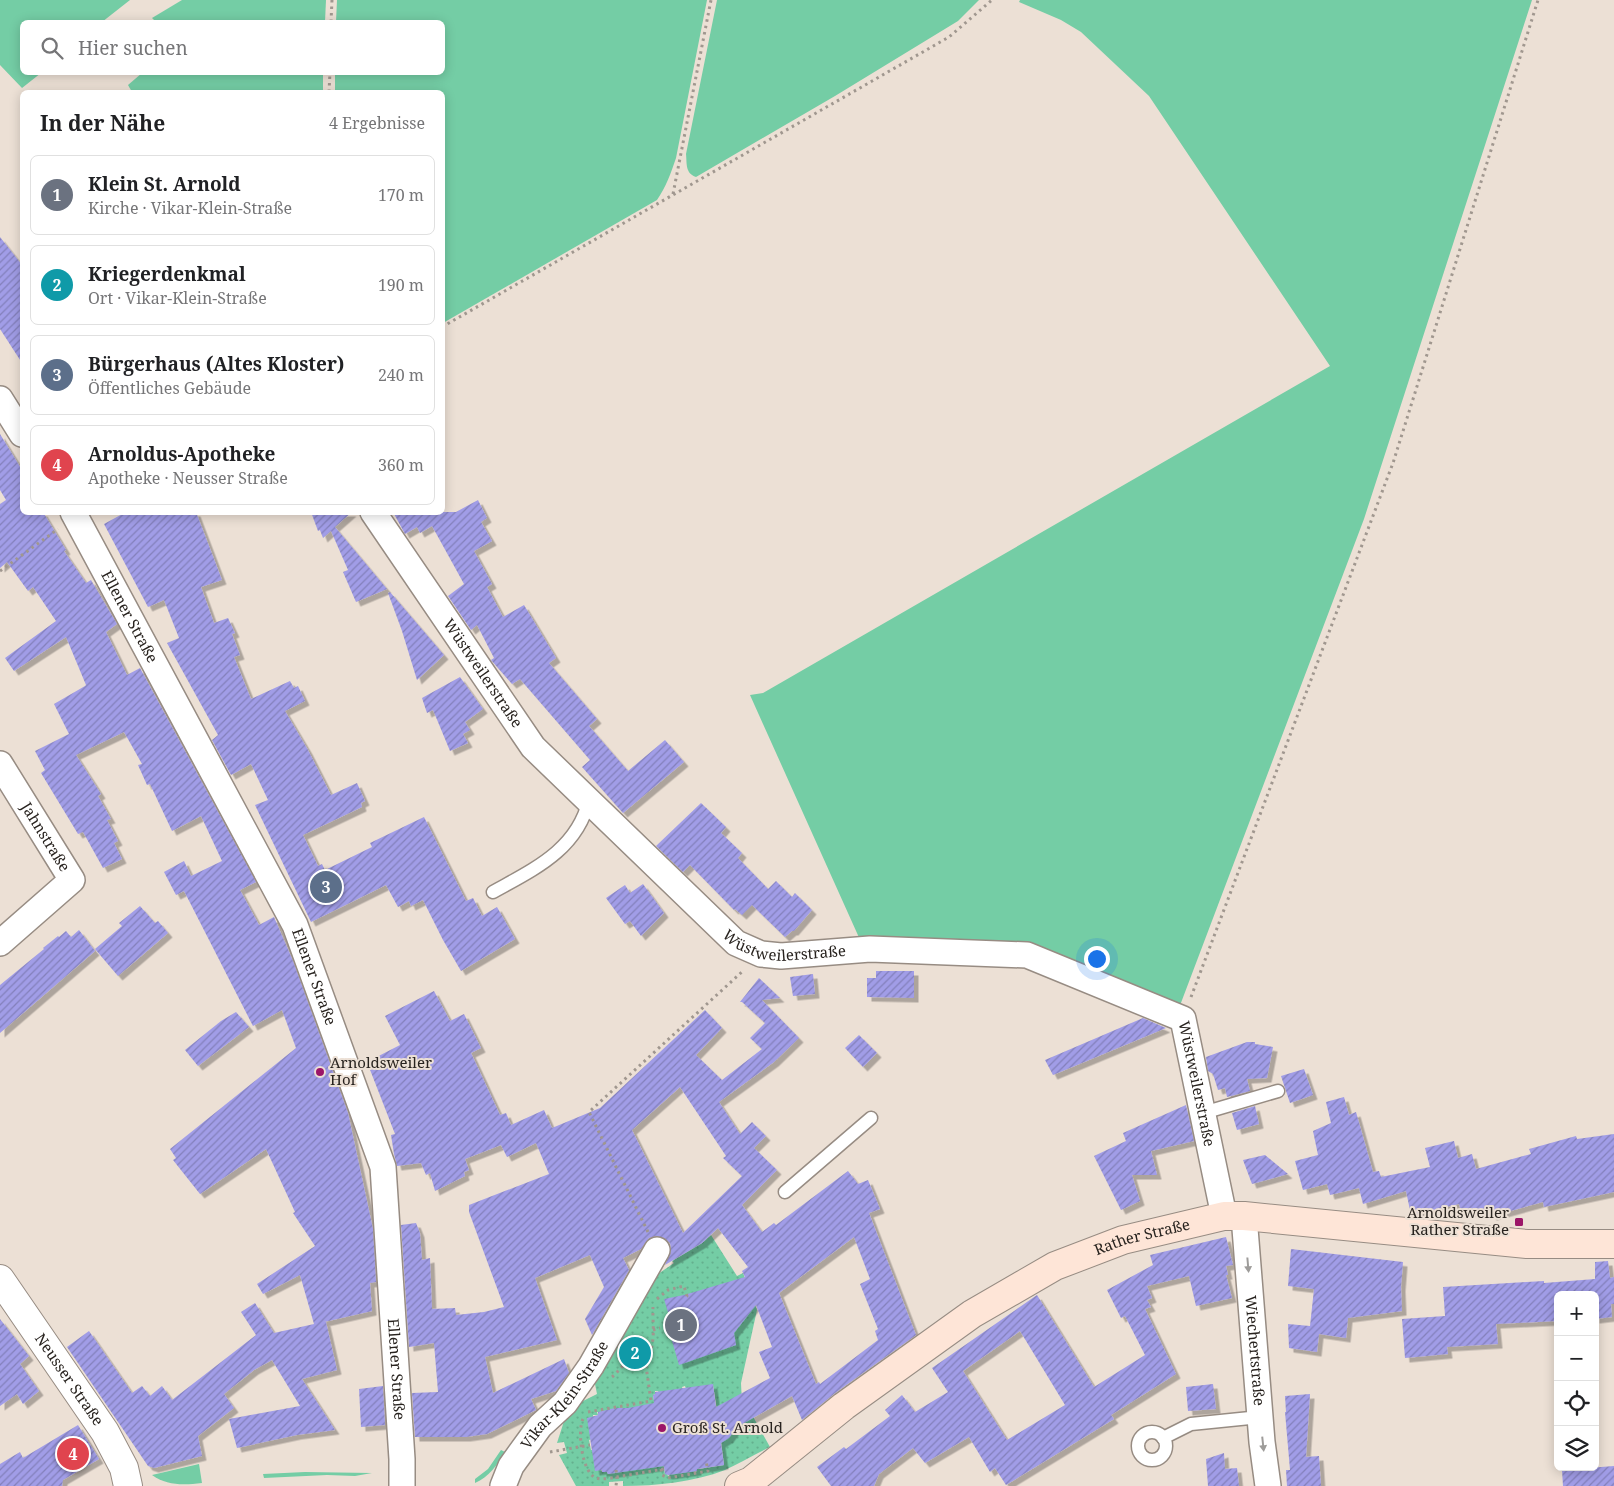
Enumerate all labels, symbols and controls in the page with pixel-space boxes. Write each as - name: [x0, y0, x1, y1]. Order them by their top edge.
- search box: [20, 20, 445, 75]
- icon: search: [38, 34, 66, 62]
- text: Hier suchen: [78, 35, 188, 61]
- text: In der Nähe: [40, 109, 165, 137]
- text: 4 Ergebnisse: [329, 112, 425, 134]
- text: Klein St. Arnold: [88, 171, 241, 197]
- text: 1: [52, 184, 62, 206]
- text: 170 m: [378, 184, 424, 206]
- text: Kirche · Vikar-Klein-Straße: [88, 197, 292, 219]
- text: Kriegerdenkmal: [88, 261, 246, 287]
- text: 2: [52, 274, 62, 296]
- text: 190 m: [378, 274, 424, 296]
- text: Ort · Vikar-Klein-Straße: [88, 287, 267, 309]
- text: Bürgerhaus (Altes Kloster): [88, 351, 344, 377]
- text: 3: [52, 364, 62, 386]
- text: 240 m: [378, 364, 424, 386]
- text: Öffentliches Gebäude: [88, 377, 251, 399]
- text: Arnoldus-Apotheke: [88, 441, 275, 467]
- text: 4: [52, 454, 62, 476]
- text: 360 m: [378, 454, 424, 476]
- text: Apotheke · Neusser Straße: [88, 467, 288, 489]
- street label: Ellener Straße: [97, 567, 163, 666]
- street label: Wüstweilerstraße: [439, 614, 528, 731]
- street label: Jahnstraße: [17, 797, 75, 875]
- pin: 3: [310, 868, 342, 906]
- street label: Wüstweilerstraße: [719, 924, 847, 965]
- street label: Ellener Straße: [288, 925, 342, 1028]
- your location: [1084, 946, 1110, 972]
- street label: Wüstweilerstraße: [1175, 1019, 1220, 1148]
- place label: Arnoldsweiler Hof: [330, 1052, 432, 1089]
- marker: Arnoldsweiler Hof: [314, 1066, 326, 1078]
- place label: Arnoldsweiler Rather Straße: [1407, 1202, 1509, 1239]
- street label: Rather Straße: [1091, 1213, 1192, 1259]
- marker: Arnoldsweiler Rather Straße: [1513, 1216, 1525, 1228]
- one-way arrow: [1244, 1257, 1252, 1273]
- map controls: [1554, 1291, 1599, 1471]
- button: +: [1554, 1291, 1599, 1336]
- street label: Wiechertstraße: [1241, 1294, 1270, 1407]
- pin: 1: [665, 1306, 697, 1344]
- street label: Ellener Straße: [384, 1318, 410, 1421]
- street label: Neusser Straße: [31, 1329, 109, 1429]
- pin: 2: [619, 1334, 651, 1372]
- button: −: [1554, 1336, 1599, 1381]
- street label: Vikar-Klein-Straße: [516, 1337, 612, 1453]
- button: locate: [1554, 1381, 1599, 1426]
- place label: Groß St. Arnold: [672, 1417, 783, 1437]
- marker: Groß St. Arnold: [656, 1422, 668, 1434]
- button: layers: [1554, 1426, 1599, 1471]
- pin: 4: [57, 1435, 89, 1473]
- one-way arrow: [1259, 1436, 1267, 1452]

